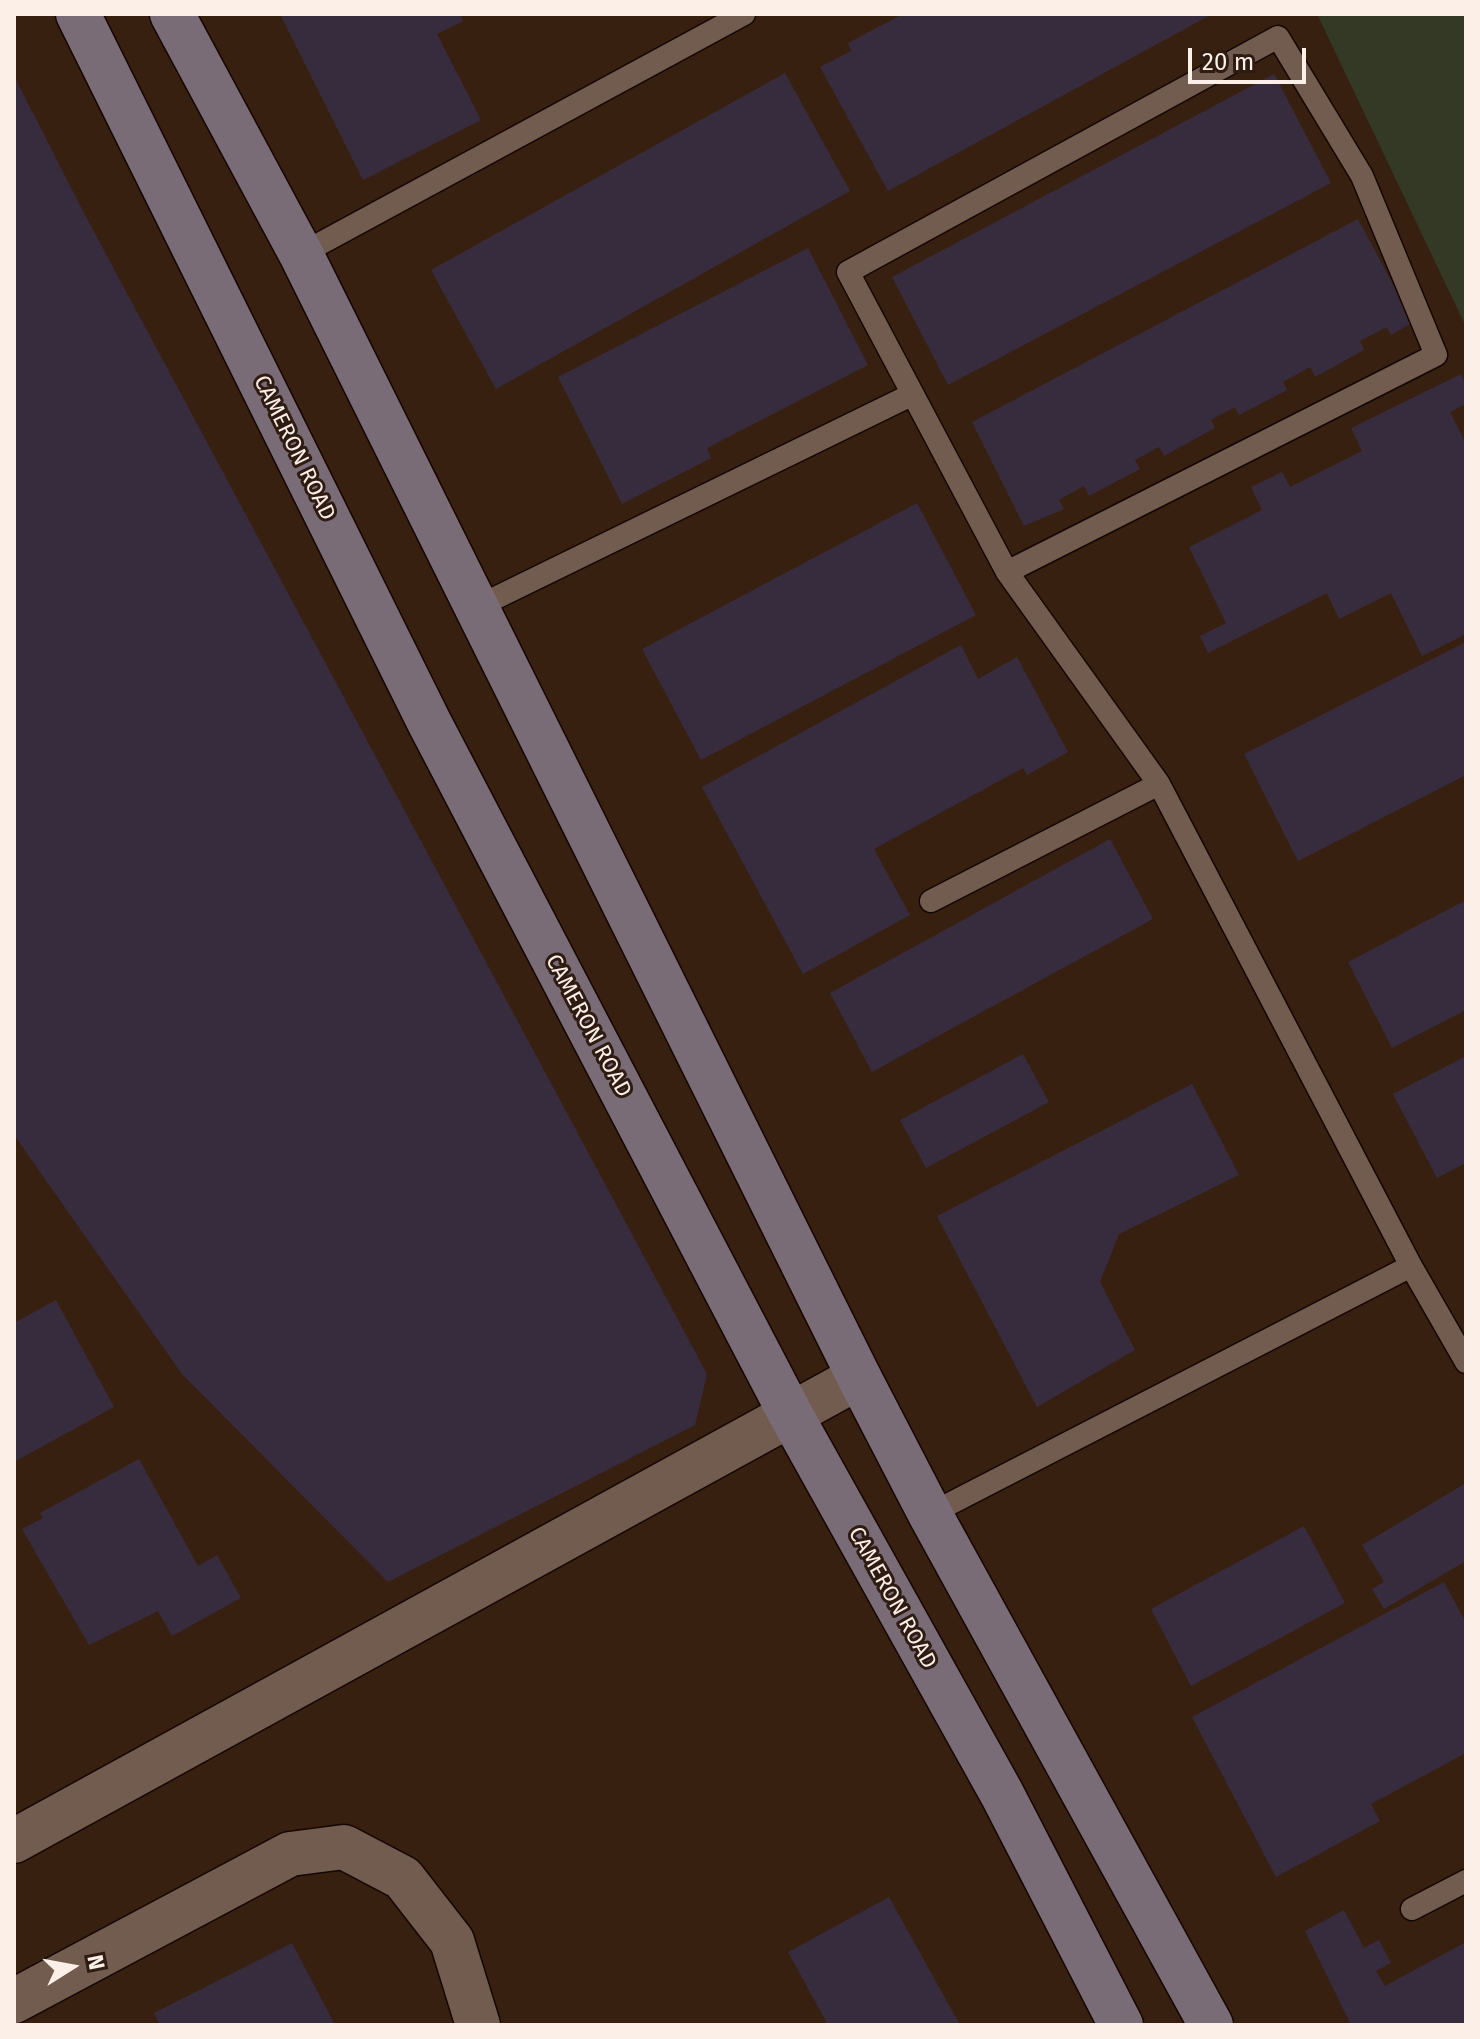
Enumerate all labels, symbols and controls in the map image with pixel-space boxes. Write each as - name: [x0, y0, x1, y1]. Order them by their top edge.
- scale bar: [1192, 32, 1310, 82]
- text: 20 m: [1202, 48, 1254, 76]
- street label: CAMERON ROAD: [248, 371, 340, 525]
- street label: CAMERON ROAD: [539, 950, 637, 1102]
- street label: CAMERON ROAD: [842, 1523, 942, 1673]
- north arrow: [32, 1927, 112, 2007]
- text: N: [81, 1953, 111, 1972]

